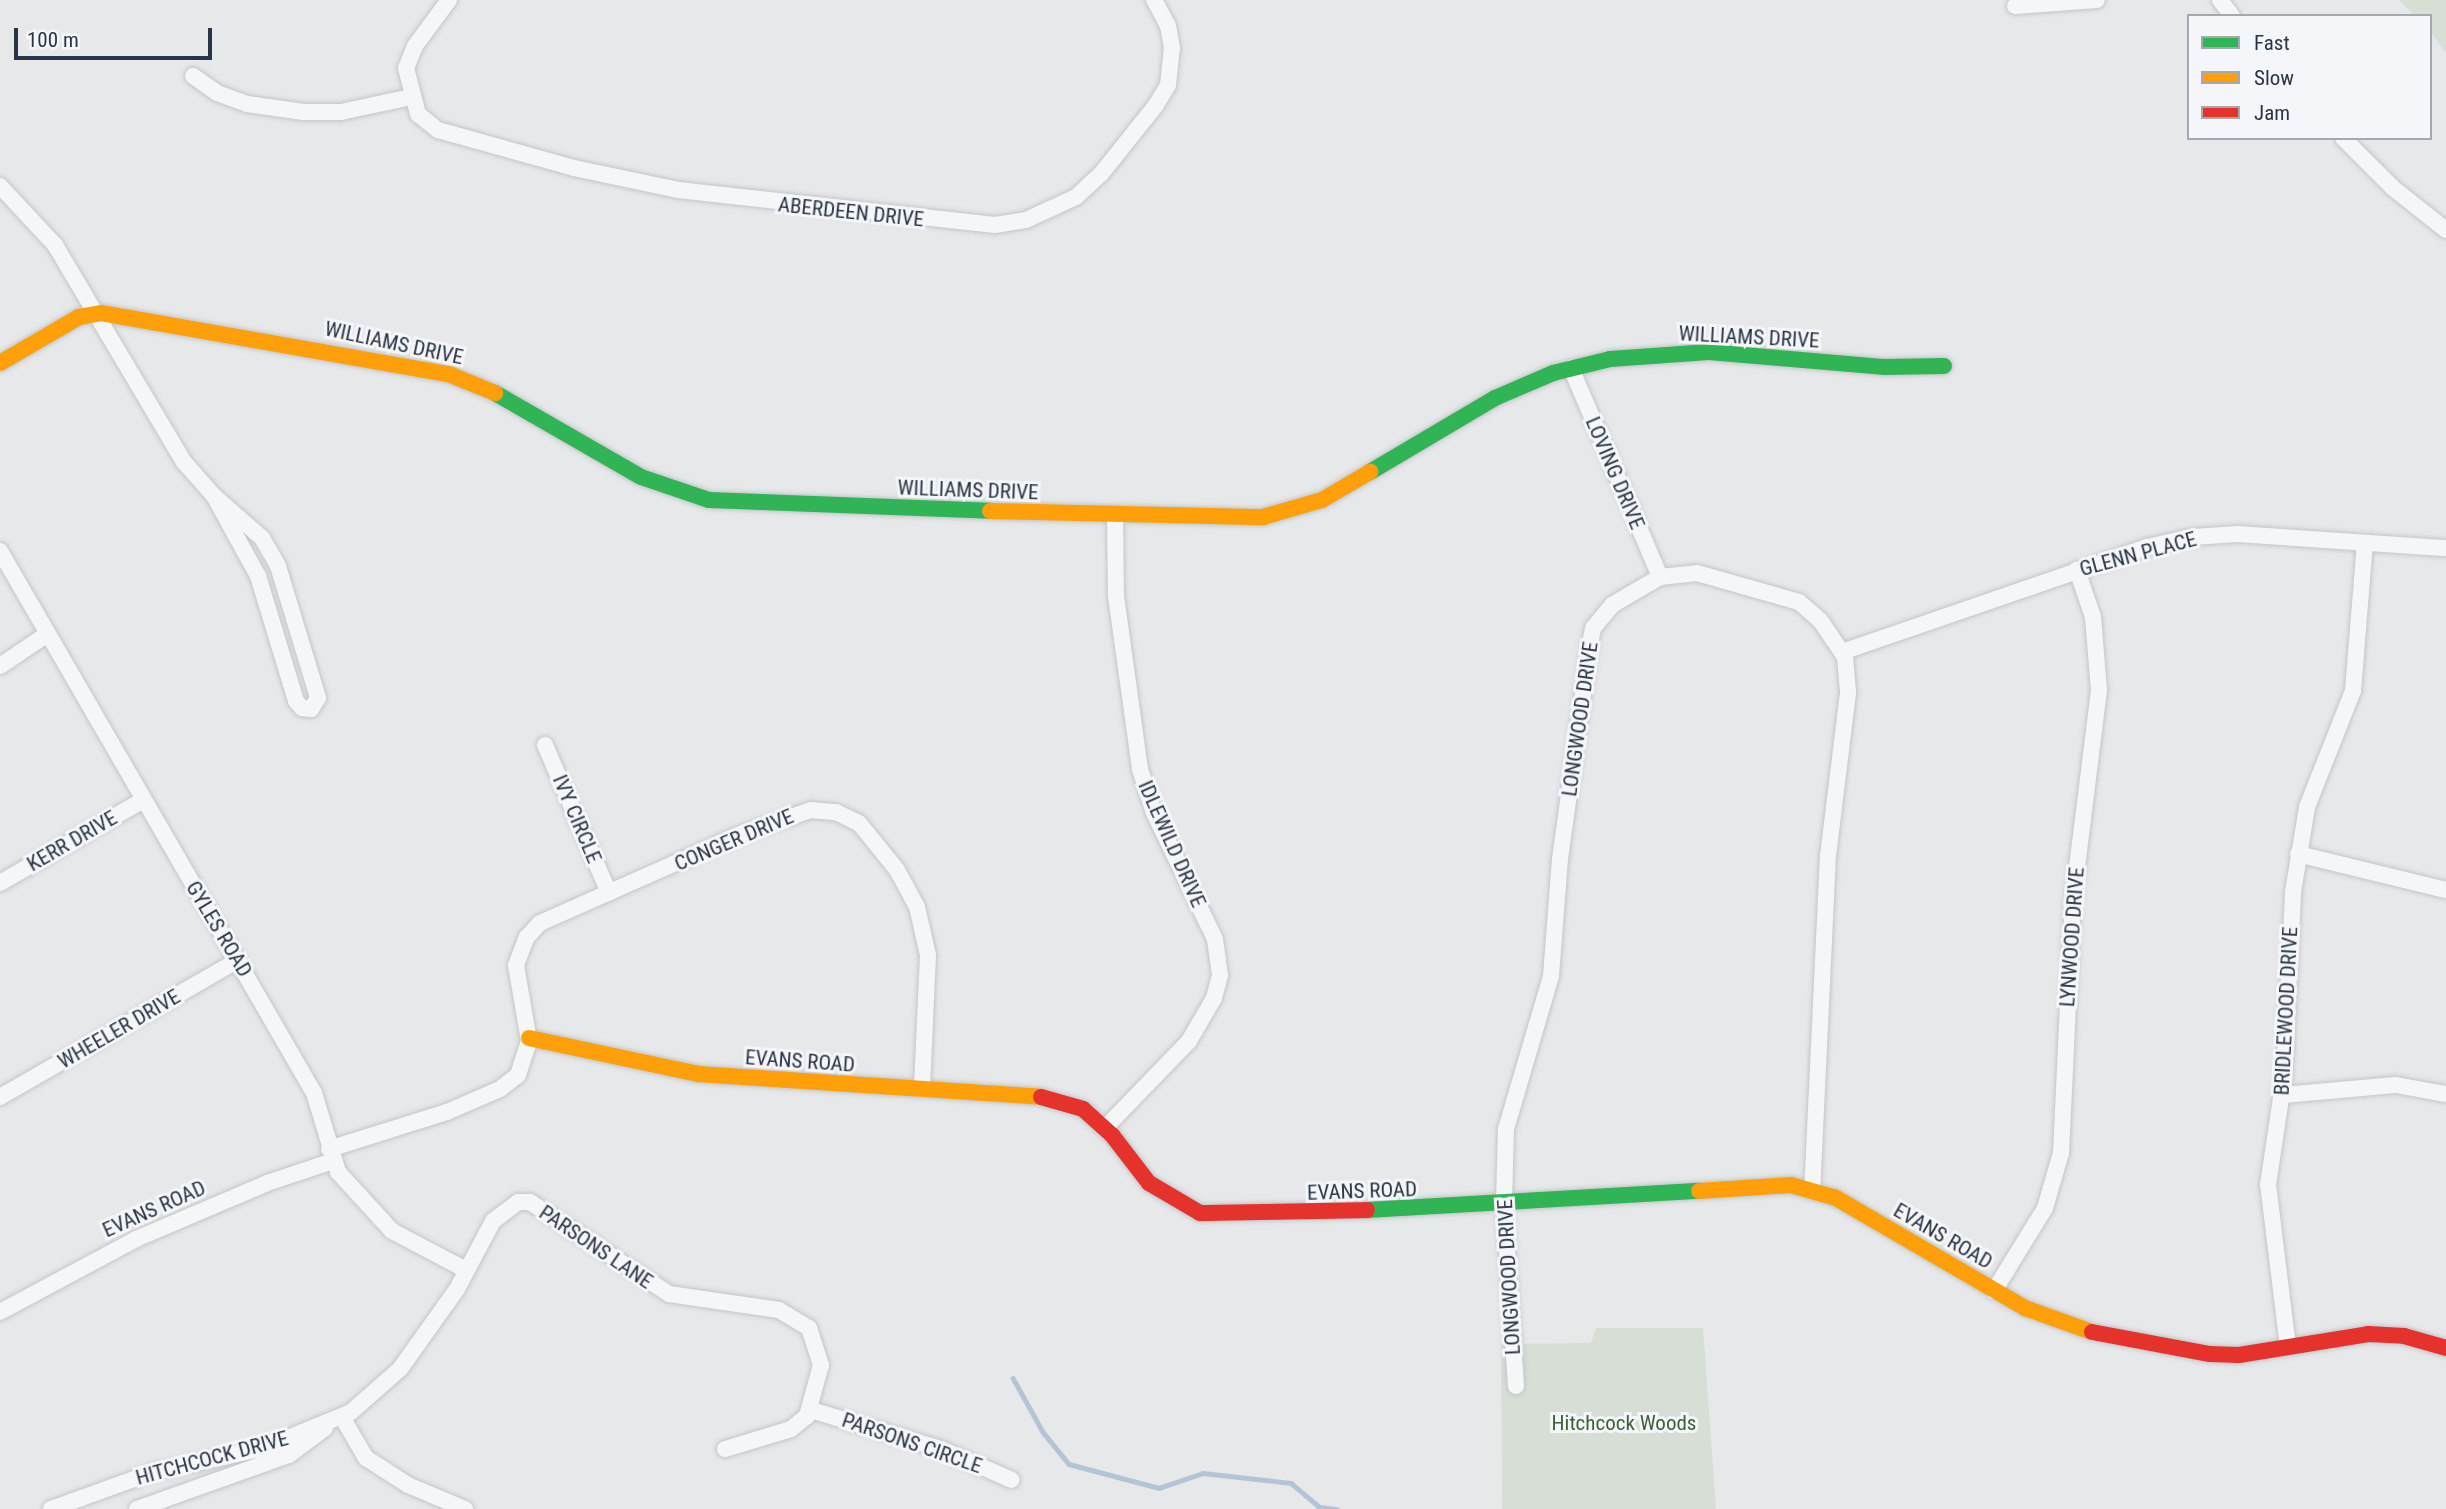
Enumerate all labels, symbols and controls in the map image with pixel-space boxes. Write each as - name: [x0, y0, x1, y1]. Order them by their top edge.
- scale bar: [18, 14, 215, 58]
- legend: [2187, 14, 2432, 140]
- text: 100 m: [27, 28, 79, 52]
- text: Fast: [2254, 31, 2290, 55]
- text: Slow: [2254, 66, 2294, 90]
- text: Jam: [2254, 101, 2290, 125]
- street label: ABERDEEN DRIVE: [777, 192, 925, 232]
- street label: WILLIAMS DRIVE: [322, 316, 466, 370]
- street label: WILLIAMS DRIVE: [1678, 321, 1820, 353]
- street label: LOVING DRIVE: [1580, 413, 1650, 533]
- street label: WILLIAMS DRIVE: [897, 475, 1039, 505]
- street label: GLENN PLACE: [2077, 526, 2199, 582]
- street label: LONGWOOD DRIVE: [1557, 640, 1603, 798]
- street label: IVY CIRCLE: [547, 771, 607, 867]
- street label: IDLEWILD DRIVE: [1133, 777, 1211, 911]
- street label: CONGER DRIVE: [671, 804, 797, 876]
- street label: KERR DRIVE: [23, 805, 121, 877]
- street label: LYNWOOD DRIVE: [2055, 866, 2089, 1008]
- street label: GYLES ROAD: [181, 877, 257, 981]
- street label: BRIDLEWOOD DRIVE: [2269, 926, 2303, 1096]
- street label: WHEELER DRIVE: [53, 984, 185, 1074]
- street label: EVANS ROAD: [744, 1045, 856, 1077]
- street label: EVANS ROAD: [99, 1175, 209, 1243]
- street label: EVANS ROAD: [1307, 1176, 1417, 1206]
- street label: LONGWOOD DRIVE: [1492, 1198, 1526, 1356]
- street label: EVANS ROAD: [1889, 1198, 1997, 1274]
- street label: PARSONS LANE: [534, 1200, 658, 1294]
- street label: PARSONS CIRCLE: [839, 1407, 985, 1479]
- park label: Hitchcock Woods: [1552, 1410, 1696, 1436]
- street label: HITCHCOCK DRIVE: [133, 1426, 291, 1490]

